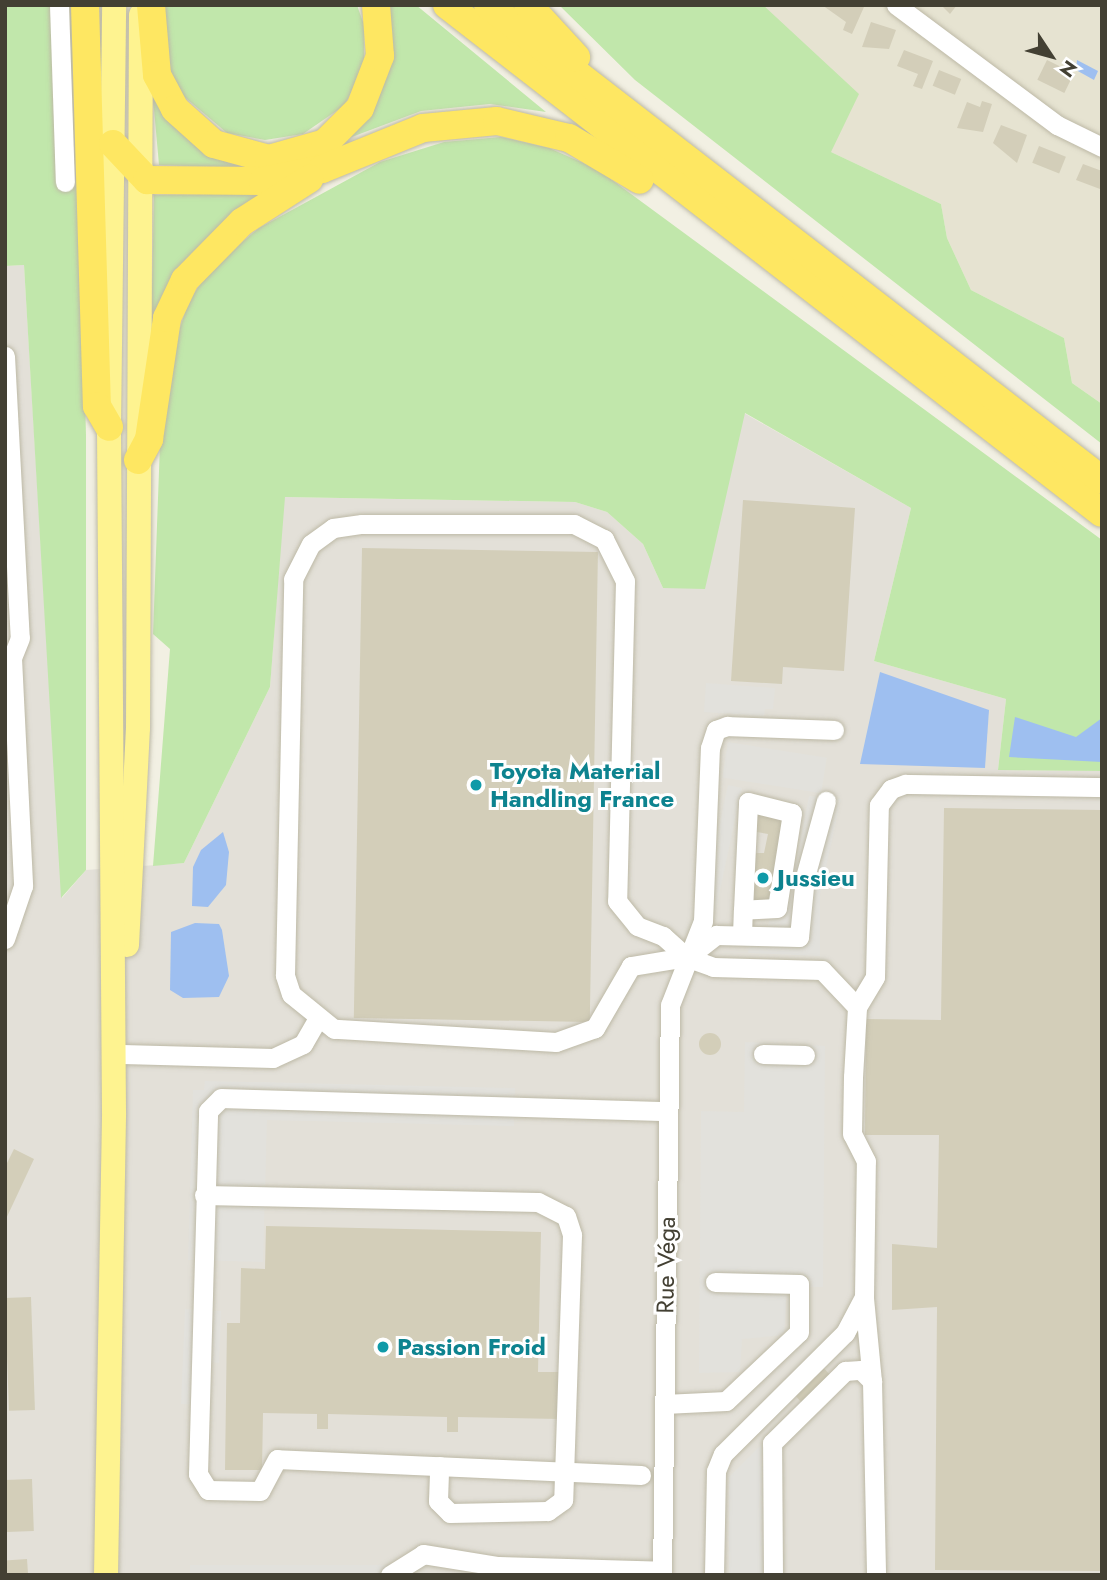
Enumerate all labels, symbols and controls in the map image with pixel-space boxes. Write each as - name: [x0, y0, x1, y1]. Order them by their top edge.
- north arrow: [1016, 21, 1086, 91]
- text: N: [1053, 55, 1084, 83]
- place label: Toyota Material Handling France: [490, 757, 674, 813]
- marker: Toyota Material Handling France: [468, 777, 484, 793]
- place label: Jussieu: [777, 864, 855, 892]
- marker: Jussieu: [755, 870, 771, 886]
- street label: Rue Véga: [651, 1216, 681, 1314]
- place label: Passion Froid: [397, 1333, 546, 1361]
- marker: Passion Froid: [375, 1339, 391, 1355]

